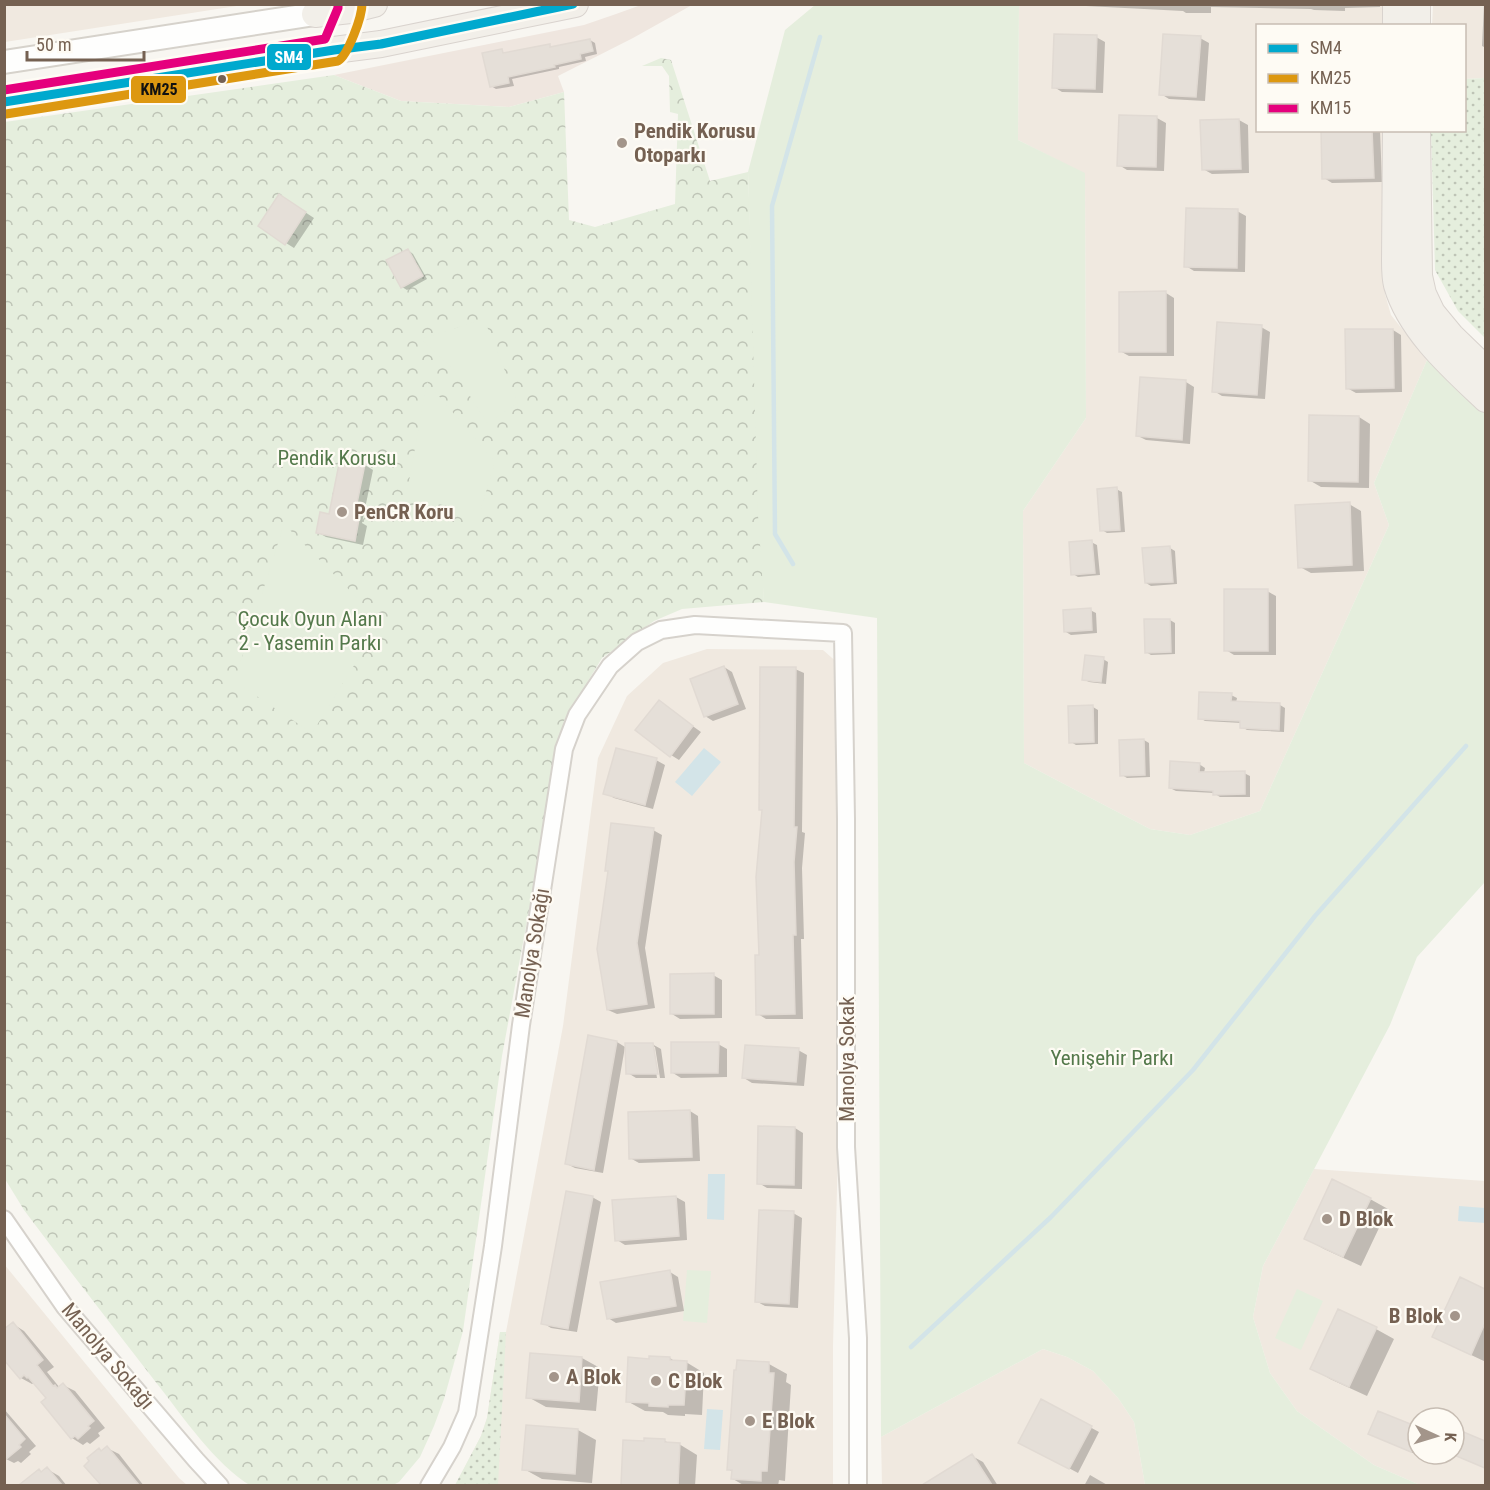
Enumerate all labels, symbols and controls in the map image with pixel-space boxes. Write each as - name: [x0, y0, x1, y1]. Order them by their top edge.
- scale bar: [27, 24, 144, 62]
- legend: [1256, 24, 1466, 132]
- text: 50 m: [36, 34, 71, 55]
- text: SM4: [1310, 37, 1342, 58]
- line badge: SM4: [266, 43, 312, 71]
- text: SM4: [275, 48, 303, 67]
- text: KM25: [1310, 67, 1351, 88]
- unlabelled marker: [216, 73, 228, 85]
- line badge: KM25: [130, 75, 187, 104]
- text: KM25: [140, 80, 178, 99]
- text: KM15: [1310, 97, 1351, 118]
- place label: Pendik Korusu Otoparkı: [634, 119, 756, 167]
- marker: Pendik Korusu Otoparkı: [615, 136, 629, 150]
- park label: Pendik Korusu: [277, 446, 397, 470]
- place label: PenCR Koru: [354, 500, 454, 524]
- marker: PenCR Koru: [335, 505, 349, 519]
- park label: Çocuk Oyun Alanı 2 - Yasemin Parkı: [237, 607, 383, 655]
- street label: Manolya Sokağı: [510, 886, 554, 1020]
- street label: Manolya Sokak: [835, 996, 859, 1122]
- park label: Yenişehir Parkı: [1050, 1046, 1174, 1070]
- place label: D Blok: [1339, 1207, 1394, 1231]
- marker: D Blok: [1320, 1212, 1334, 1226]
- street label: Manolya Sokağı: [57, 1298, 159, 1414]
- place label: B Blok: [1389, 1304, 1444, 1328]
- marker: B Blok: [1448, 1309, 1462, 1323]
- place label: A Blok: [566, 1365, 622, 1389]
- place label: C Blok: [668, 1369, 723, 1393]
- marker: A Blok: [547, 1370, 561, 1384]
- marker: C Blok: [649, 1374, 663, 1388]
- north arrow: [1406, 1406, 1466, 1466]
- place label: E Blok: [762, 1409, 816, 1433]
- marker: E Blok: [743, 1414, 757, 1428]
- text: K: [1441, 1432, 1460, 1442]

